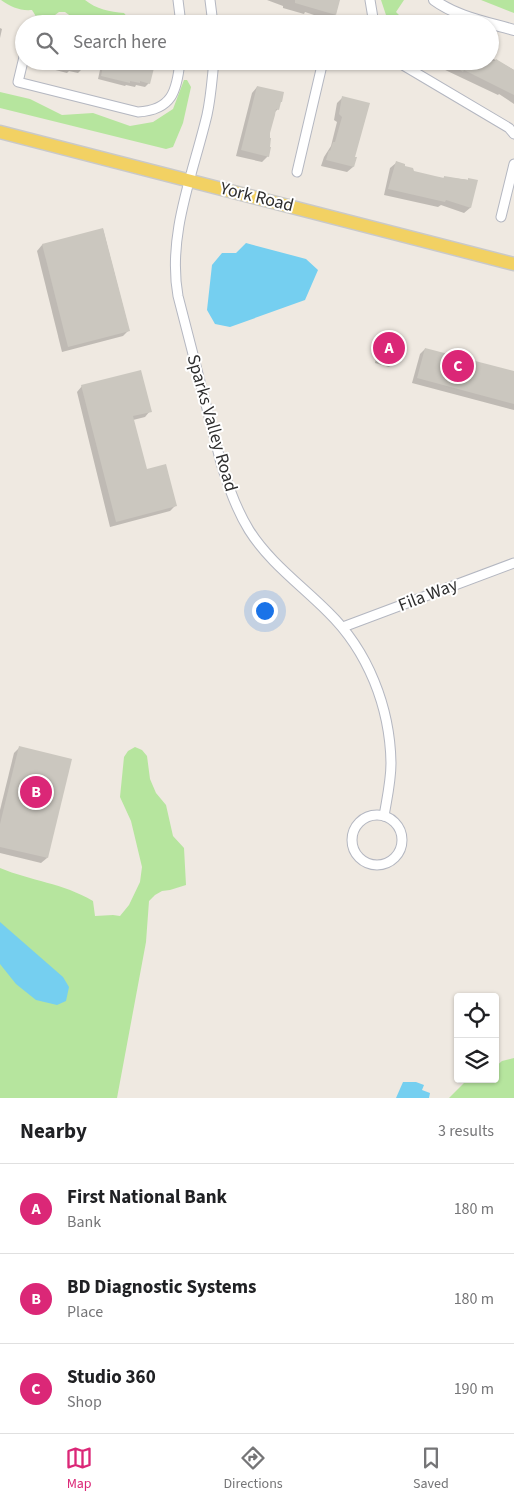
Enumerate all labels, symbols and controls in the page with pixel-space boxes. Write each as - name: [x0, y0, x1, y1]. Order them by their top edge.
- search box: [15, 15, 499, 70]
- icon: search: [33, 29, 61, 57]
- text: Search here: [73, 29, 167, 56]
- street label: York Road: [217, 176, 296, 218]
- pin: A: [373, 329, 405, 367]
- pin: C: [442, 347, 474, 385]
- street label: Sparks Valley Road: [180, 352, 244, 494]
- street label: Fila Way: [395, 572, 462, 618]
- your location: [252, 598, 278, 624]
- pin: B: [20, 773, 52, 811]
- map controls: [454, 993, 499, 1083]
- button: locate: [454, 993, 499, 1038]
- button: layers: [454, 1038, 499, 1083]
- text: Nearby: [20, 1116, 87, 1146]
- text: 3 results: [438, 1120, 494, 1142]
- text: First National Bank: [67, 1184, 227, 1211]
- text: A: [31, 1198, 41, 1220]
- text: 180 m: [454, 1198, 494, 1220]
- text: Bank: [67, 1211, 101, 1233]
- text: BD Diagnostic Systems: [67, 1274, 256, 1301]
- text: B: [31, 1288, 41, 1310]
- text: 180 m: [454, 1288, 494, 1310]
- text: Place: [67, 1301, 103, 1323]
- text: Studio 360: [67, 1364, 156, 1391]
- text: C: [31, 1378, 41, 1400]
- text: 190 m: [454, 1378, 494, 1400]
- text: Shop: [67, 1391, 102, 1413]
- tab: Map: [65, 1444, 93, 1494]
- tab: Directions: [223, 1444, 283, 1494]
- tab: Saved: [413, 1444, 449, 1494]

